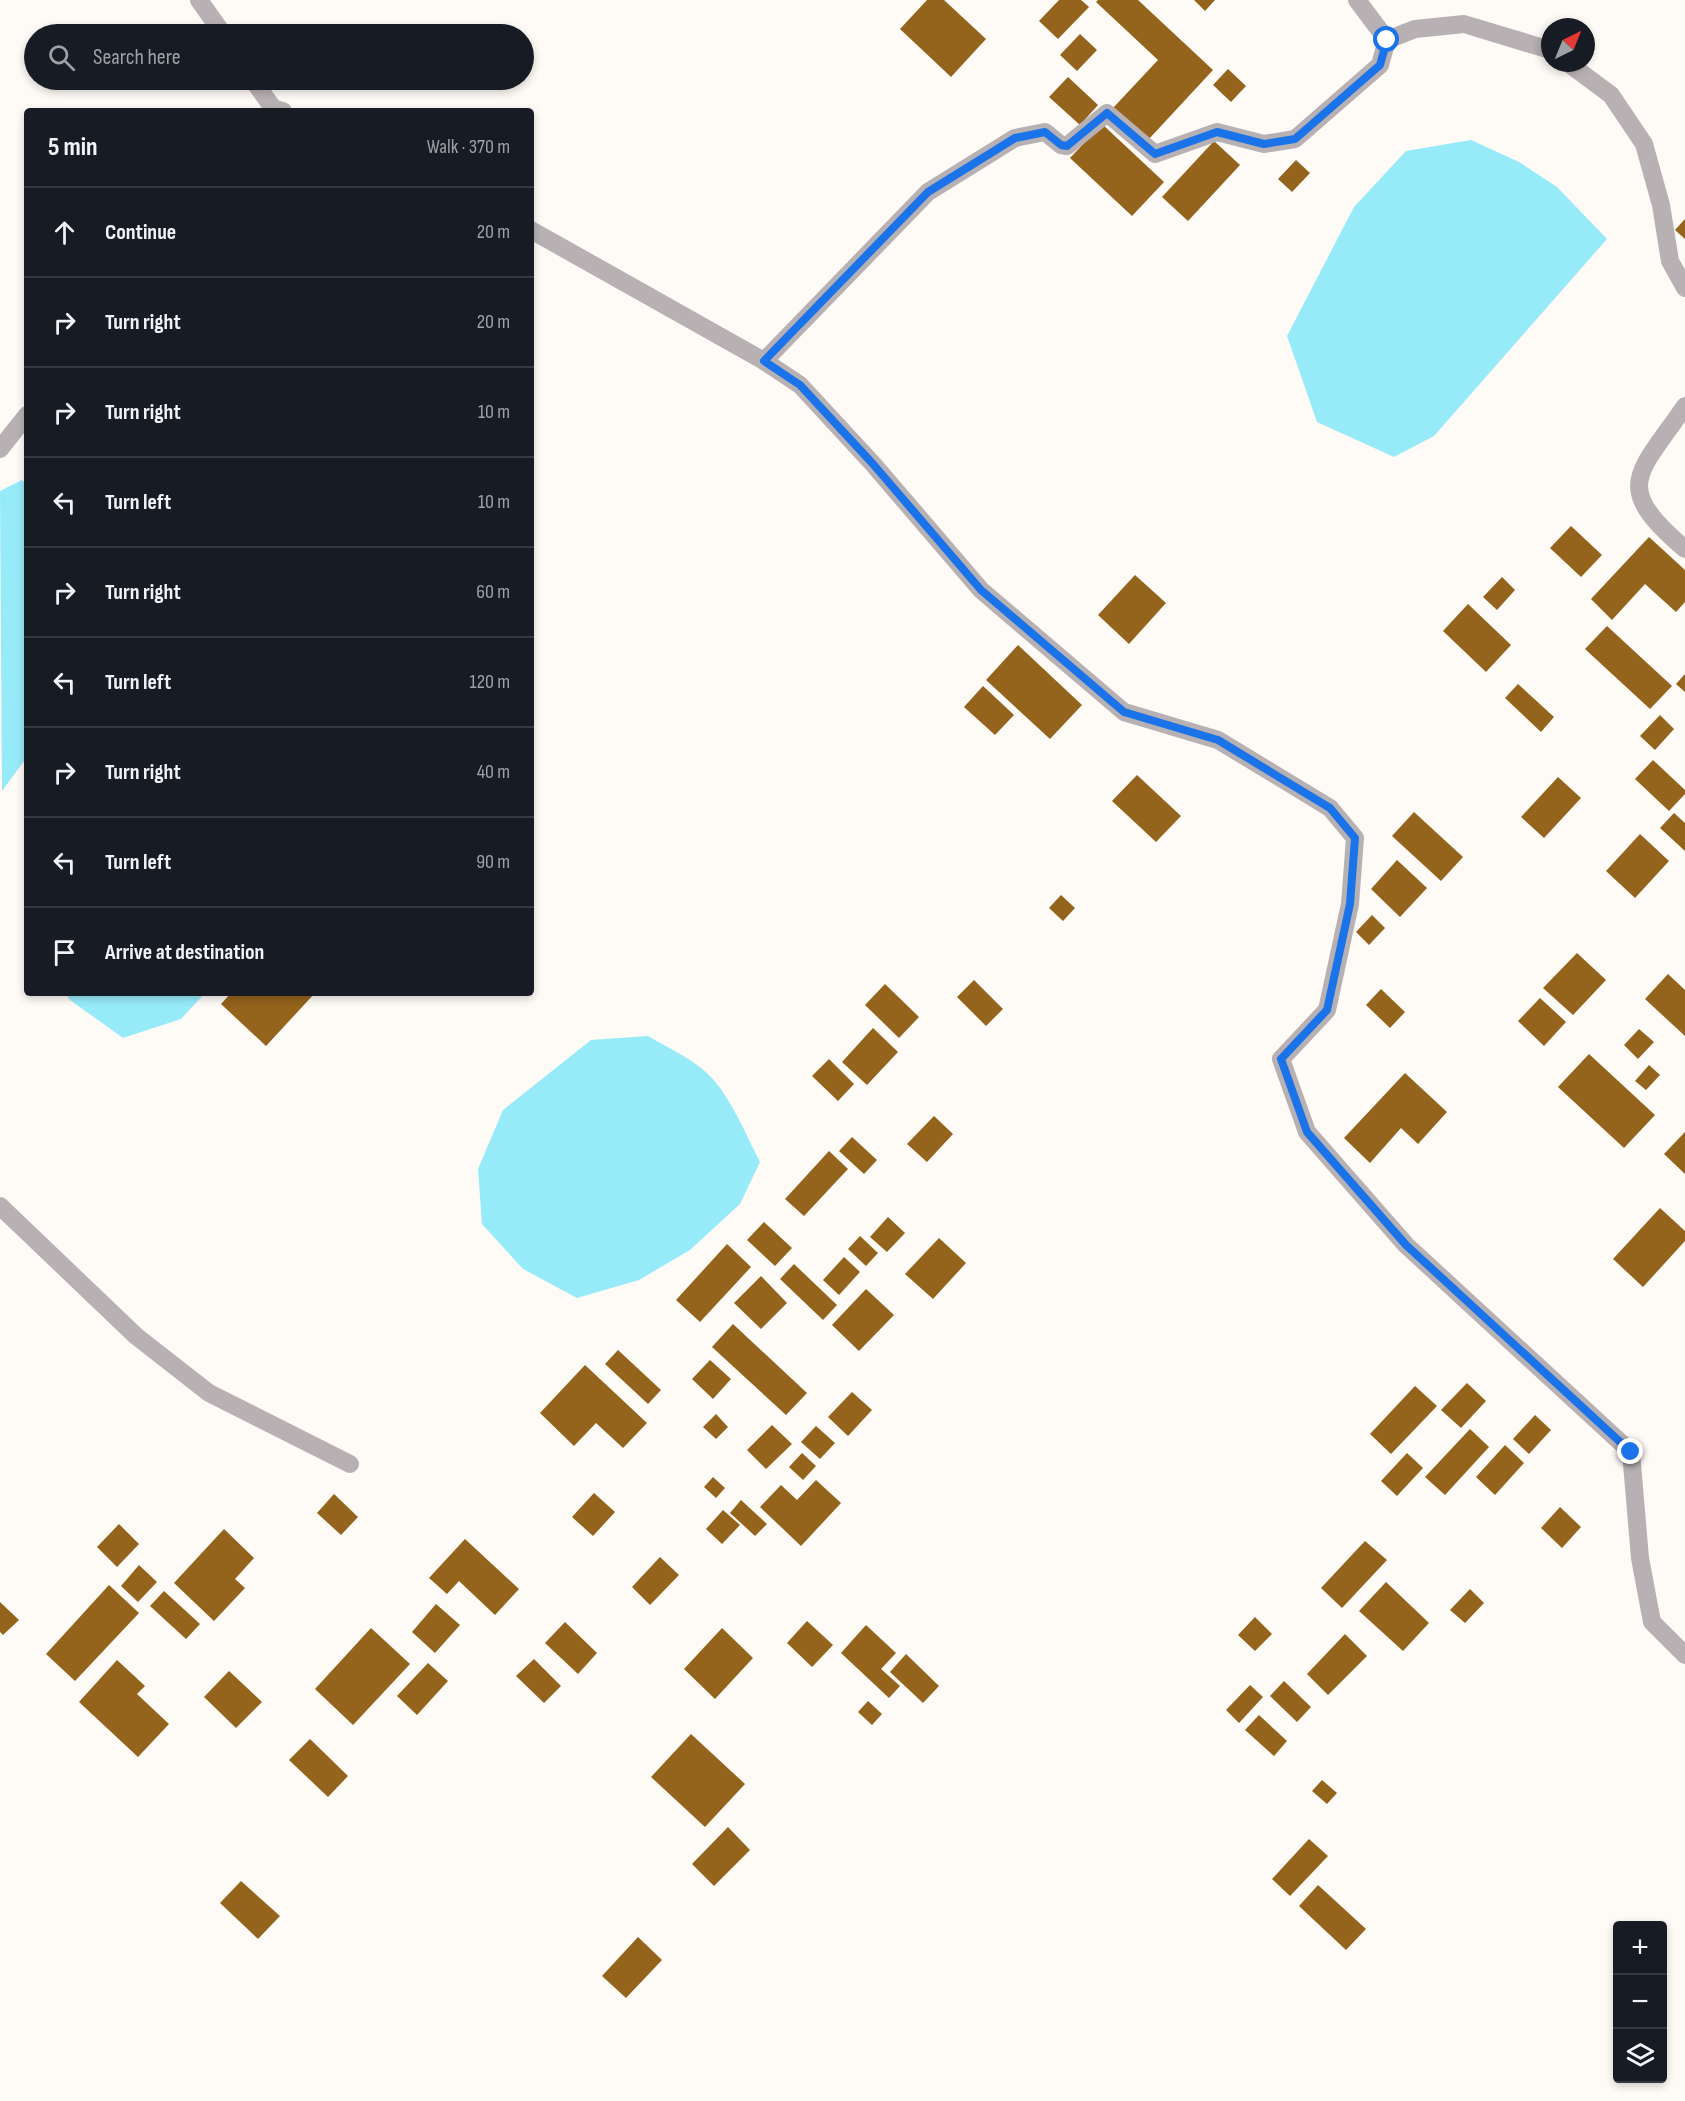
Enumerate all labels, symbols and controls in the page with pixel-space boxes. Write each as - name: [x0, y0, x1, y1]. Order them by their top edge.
- north arrow: [1541, 18, 1595, 72]
- search box: [24, 24, 534, 90]
- route start: [1373, 26, 1399, 52]
- icon: search: [45, 41, 78, 74]
- text: Search here: [93, 44, 180, 71]
- text: 5 min: [48, 132, 98, 163]
- text: Walk · 370 m: [427, 135, 510, 159]
- icon: ahead: [48, 216, 81, 249]
- text: Continue: [105, 219, 176, 246]
- text: 20 m: [477, 220, 510, 244]
- icon: right: [48, 306, 81, 339]
- text: Turn right: [105, 309, 181, 336]
- text: 20 m: [477, 310, 510, 334]
- icon: right: [48, 396, 81, 429]
- text: Turn right: [105, 399, 181, 426]
- text: 10 m: [478, 400, 510, 424]
- icon: left: [48, 486, 81, 519]
- text: Turn left: [105, 489, 171, 516]
- text: 10 m: [478, 490, 510, 514]
- icon: right: [48, 576, 81, 609]
- text: Turn right: [105, 579, 181, 606]
- text: 60 m: [476, 580, 510, 604]
- icon: left: [48, 666, 81, 699]
- text: Turn left: [105, 669, 171, 696]
- text: 120 m: [470, 670, 510, 694]
- icon: right: [48, 756, 81, 789]
- text: Turn right: [105, 759, 181, 786]
- text: 40 m: [477, 760, 510, 784]
- icon: left: [48, 846, 81, 879]
- text: Turn left: [105, 849, 171, 876]
- text: 90 m: [476, 850, 510, 874]
- icon: arrive: [48, 936, 81, 969]
- text: Arrive at destination: [105, 939, 264, 966]
- route end: [1617, 1438, 1643, 1464]
- map controls: [1613, 1921, 1667, 2083]
- button: +: [1613, 1921, 1667, 1975]
- button: −: [1613, 1975, 1667, 2029]
- button: layers: [1613, 2029, 1667, 2083]

